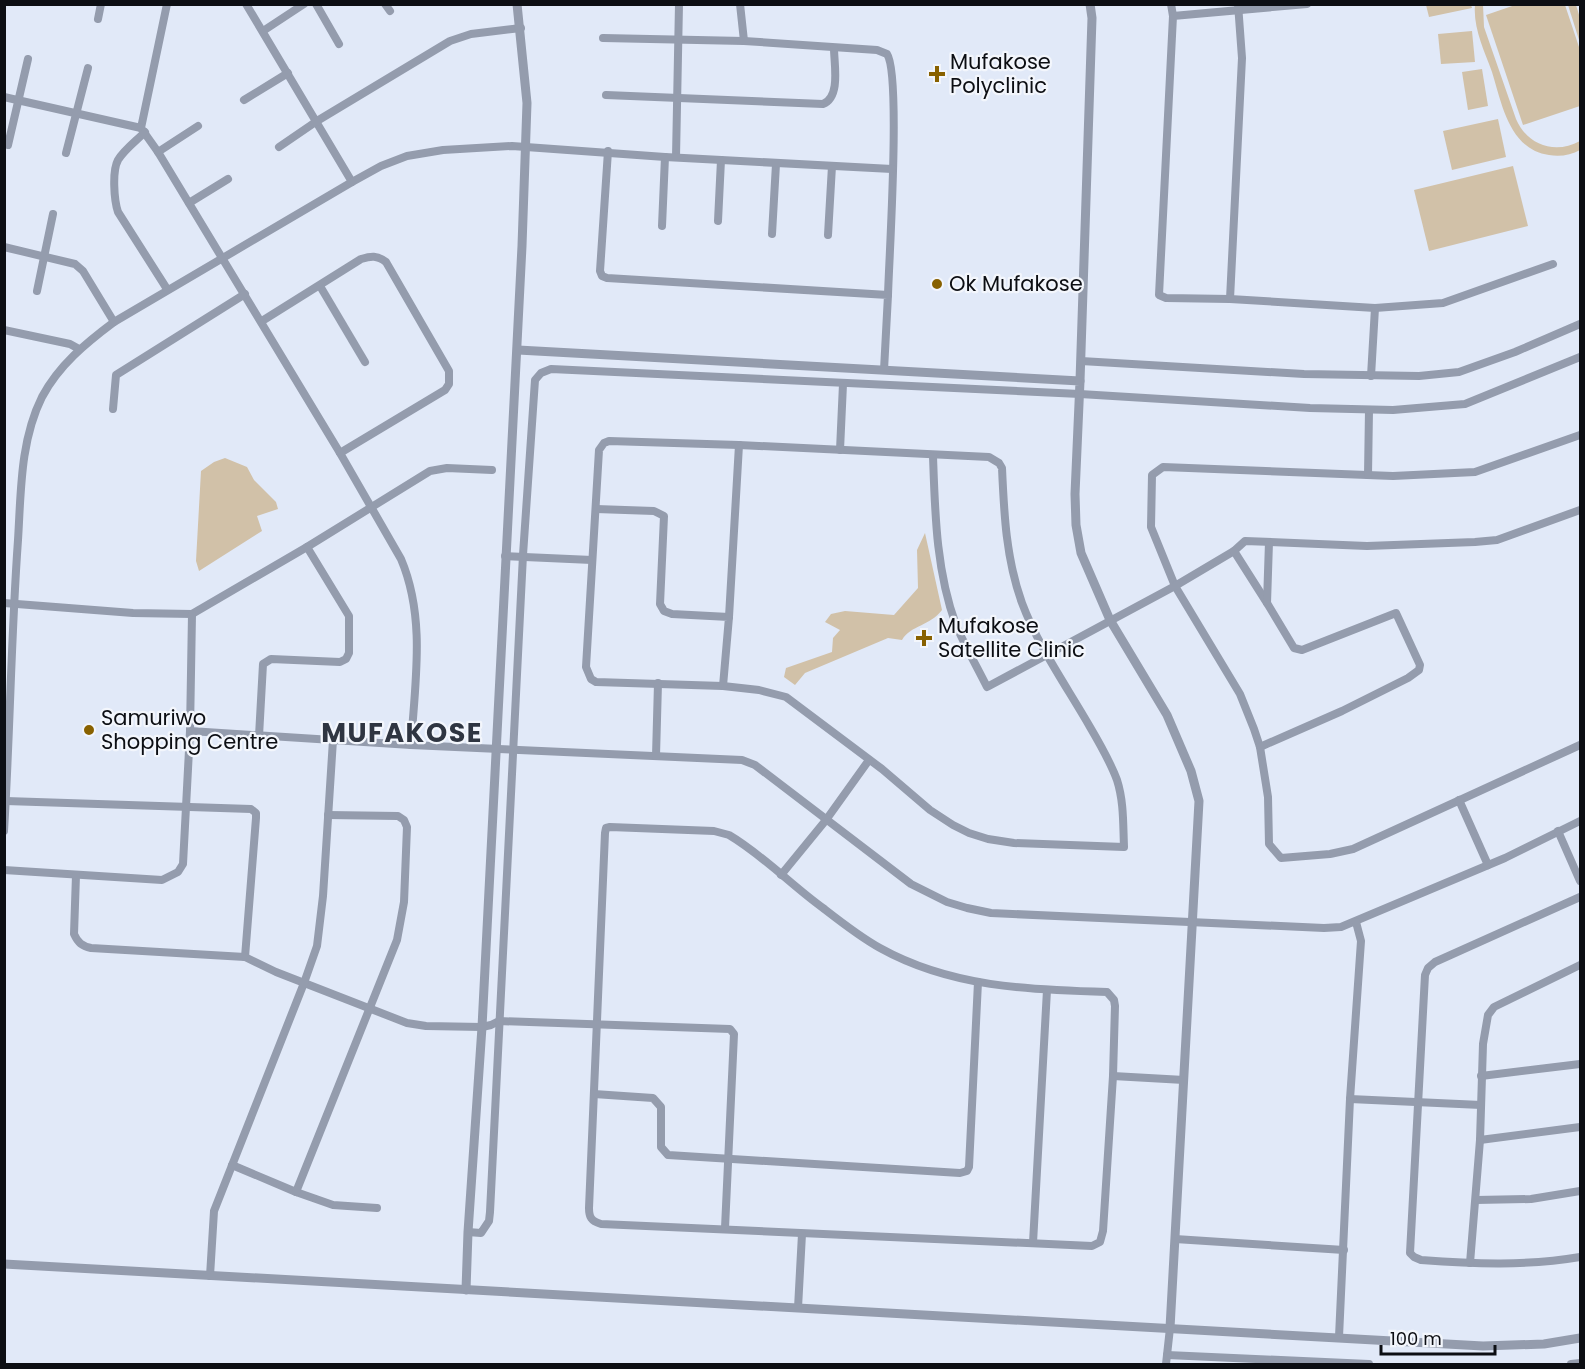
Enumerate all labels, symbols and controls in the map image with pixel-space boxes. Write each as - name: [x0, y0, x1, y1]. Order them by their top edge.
- place label: Mufakose Polyclinic: [950, 47, 1051, 100]
- marker: Mufakose Polyclinic: [928, 65, 946, 83]
- place label: Ok Mufakose: [949, 269, 1083, 298]
- marker: Ok Mufakose: [930, 277, 944, 291]
- place label: Mufakose Satellite Clinic: [938, 611, 1085, 664]
- marker: Mufakose Satellite Clinic: [915, 629, 933, 647]
- place label: Samuriwo Shopping Centre: [101, 703, 278, 756]
- district label: MUFAKOSE: [321, 714, 483, 751]
- marker: Samuriwo Shopping Centre: [82, 723, 96, 737]
- scale bar: [1381, 1318, 1495, 1356]
- text: 100 m: [1390, 1326, 1442, 1351]

